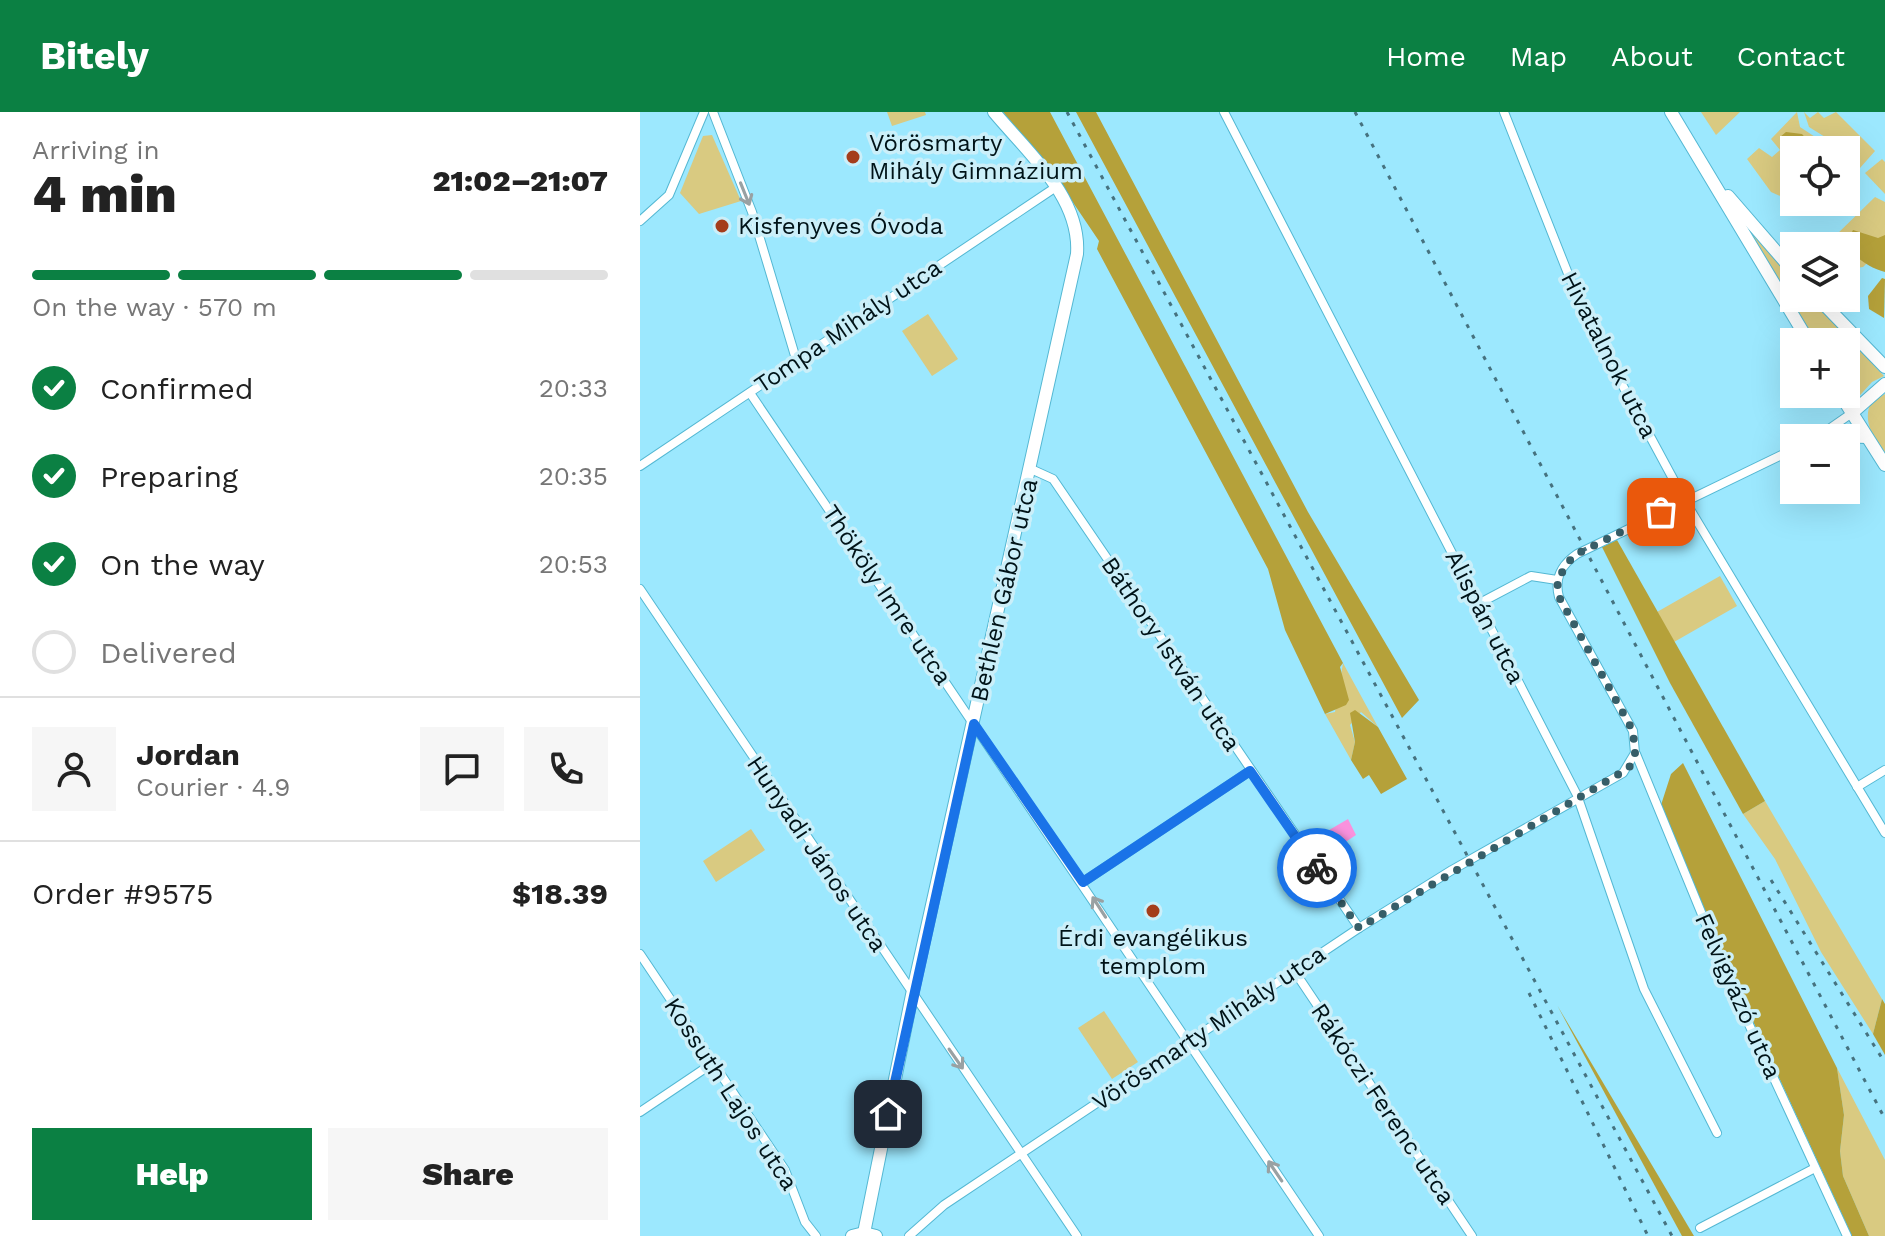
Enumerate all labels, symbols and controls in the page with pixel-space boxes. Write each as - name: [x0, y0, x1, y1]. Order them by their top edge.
- text: Bitely: [40, 34, 149, 78]
- text: Home: [1386, 40, 1466, 73]
- text: Map: [1510, 40, 1567, 73]
- text: About: [1611, 40, 1693, 73]
- text: Contact: [1737, 40, 1845, 73]
- place label: Vörösmarty Mihály Gimnázium: [869, 129, 1083, 185]
- text: Arriving in: [32, 135, 160, 165]
- map controls: [1780, 136, 1860, 504]
- button: locate: [1780, 136, 1860, 216]
- marker: Vörösmarty Mihály Gimnázium: [844, 148, 862, 166]
- text: 21:02–21:07: [432, 163, 608, 198]
- text: 4 min: [32, 164, 177, 225]
- one-way arrow: [738, 181, 753, 206]
- place label: Kisfenyves Óvoda: [738, 212, 943, 240]
- marker: Kisfenyves Óvoda: [713, 217, 731, 235]
- button: layers: [1780, 232, 1860, 312]
- street label: Tompa Mihály utca: [749, 253, 947, 399]
- street label: Hivatalnok utca: [1555, 267, 1663, 443]
- text: On the way · 570 m: [32, 292, 277, 322]
- button: +: [1780, 328, 1860, 408]
- icon: check: [32, 366, 76, 410]
- text: Confirmed: [100, 371, 254, 406]
- text: 20:33: [539, 373, 608, 403]
- button: −: [1780, 424, 1860, 504]
- icon: check: [32, 454, 76, 498]
- text: Preparing: [100, 459, 238, 494]
- text: 20:35: [539, 461, 608, 491]
- street label: Bethlen Gábor utca: [965, 476, 1043, 704]
- pin: [1627, 478, 1695, 546]
- icon: bag: [1639, 490, 1683, 534]
- street label: Thököly Imre utca: [816, 500, 958, 690]
- icon: check: [32, 542, 76, 586]
- street label: Alispán utca: [1439, 546, 1531, 688]
- text: On the way: [100, 547, 265, 582]
- text: 20:53: [539, 549, 608, 579]
- street label: Báthory István utca: [1096, 552, 1246, 756]
- text: Delivered: [100, 635, 237, 670]
- button: person: [32, 727, 116, 811]
- button: chat: [420, 727, 504, 811]
- button: phone: [524, 727, 608, 811]
- text: Jordan: [136, 737, 240, 772]
- street label: Hunyadi János utca: [741, 751, 893, 957]
- text: Courier · 4.9: [136, 772, 290, 802]
- courier: [1277, 828, 1357, 908]
- icon: bike: [1295, 846, 1339, 890]
- text: Order #9575: [32, 876, 213, 911]
- text: $18.39: [512, 876, 608, 911]
- one-way arrow: [1091, 896, 1108, 918]
- marker: Érdi evangélikus templom: [1144, 902, 1162, 920]
- street label: Felvigyázó utca: [1689, 909, 1787, 1083]
- place label: Érdi evangélikus templom: [1058, 924, 1248, 980]
- street label: Vörösmarty Mihály utca: [1087, 940, 1331, 1116]
- street label: Kossuth Lajos utca: [658, 993, 804, 1195]
- street label: Rákóczi Ferenc utca: [1305, 998, 1461, 1210]
- one-way arrow: [948, 1047, 964, 1069]
- pin: [854, 1080, 922, 1148]
- icon: home: [866, 1092, 910, 1136]
- button: Help: [32, 1128, 312, 1220]
- button: Share: [328, 1128, 608, 1220]
- one-way arrow: [1267, 1161, 1284, 1183]

